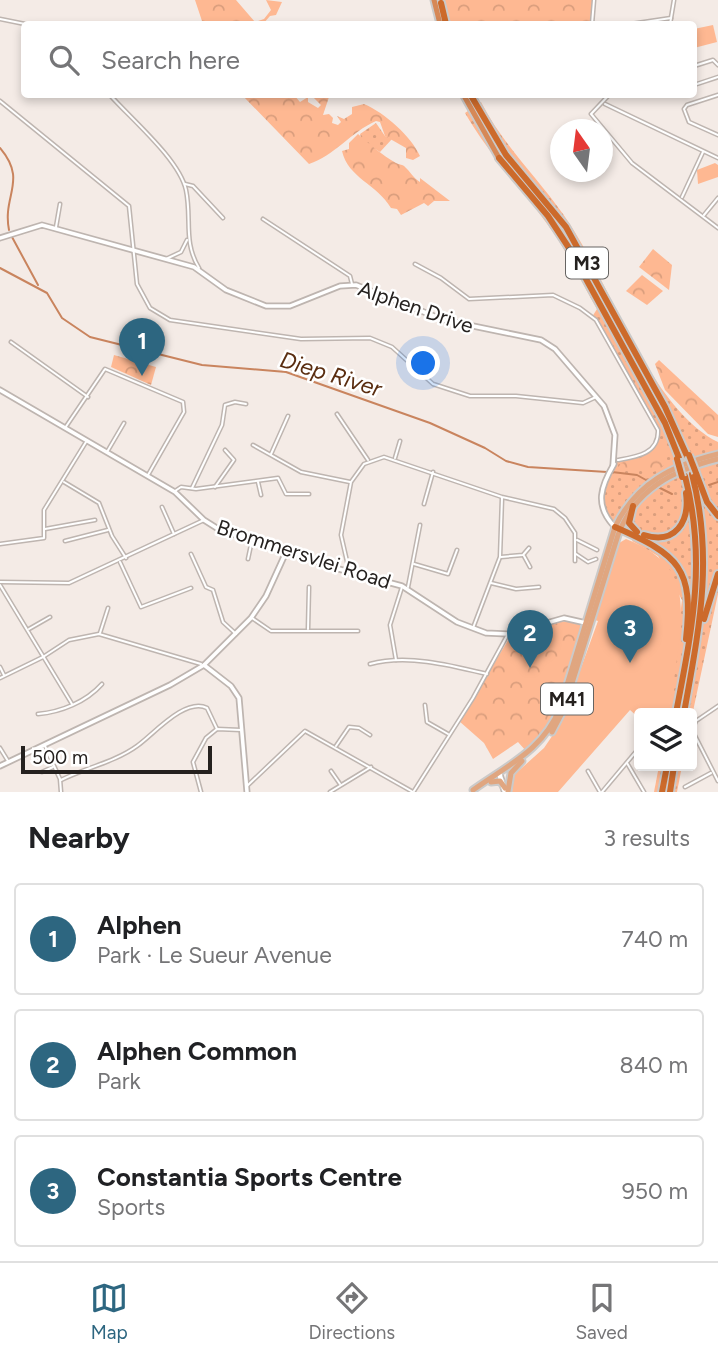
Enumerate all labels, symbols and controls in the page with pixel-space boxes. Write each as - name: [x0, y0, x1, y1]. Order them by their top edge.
- search box: [21, 21, 697, 98]
- icon: search: [45, 41, 83, 79]
- text: Search here: [101, 44, 240, 76]
- north arrow: [550, 119, 613, 182]
- road number: M3: [566, 247, 608, 278]
- street label: Alphen Drive: [355, 276, 477, 338]
- pin: 1: [119, 318, 165, 376]
- water label: Diep River: [277, 345, 386, 403]
- your location: [406, 346, 440, 380]
- street label: Brommersvlei Road: [214, 514, 394, 594]
- pin: 3: [607, 605, 653, 663]
- pin: 2: [507, 610, 553, 668]
- road number: M41: [541, 684, 593, 714]
- map controls: [634, 708, 697, 771]
- button: layers: [634, 708, 697, 771]
- scale bar: [21, 743, 212, 775]
- text: 500 m: [32, 746, 88, 769]
- text: Nearby: [28, 819, 130, 856]
- text: 3 results: [603, 824, 690, 852]
- text: Alphen: [97, 909, 182, 941]
- text: 1: [48, 925, 58, 953]
- text: 740 m: [621, 925, 688, 953]
- text: Park · Le Sueur Avenue: [97, 941, 332, 969]
- text: Alphen Common: [97, 1035, 297, 1067]
- text: 2: [46, 1051, 60, 1079]
- text: 840 m: [620, 1051, 688, 1079]
- text: Park: [97, 1067, 141, 1095]
- text: Constantia Sports Centre: [97, 1161, 402, 1193]
- text: 3: [47, 1177, 59, 1205]
- text: 950 m: [622, 1177, 688, 1205]
- text: Sports: [97, 1193, 165, 1221]
- tab: Map: [90, 1279, 128, 1344]
- tab: Directions: [308, 1279, 395, 1344]
- tab: Saved: [575, 1279, 628, 1344]

